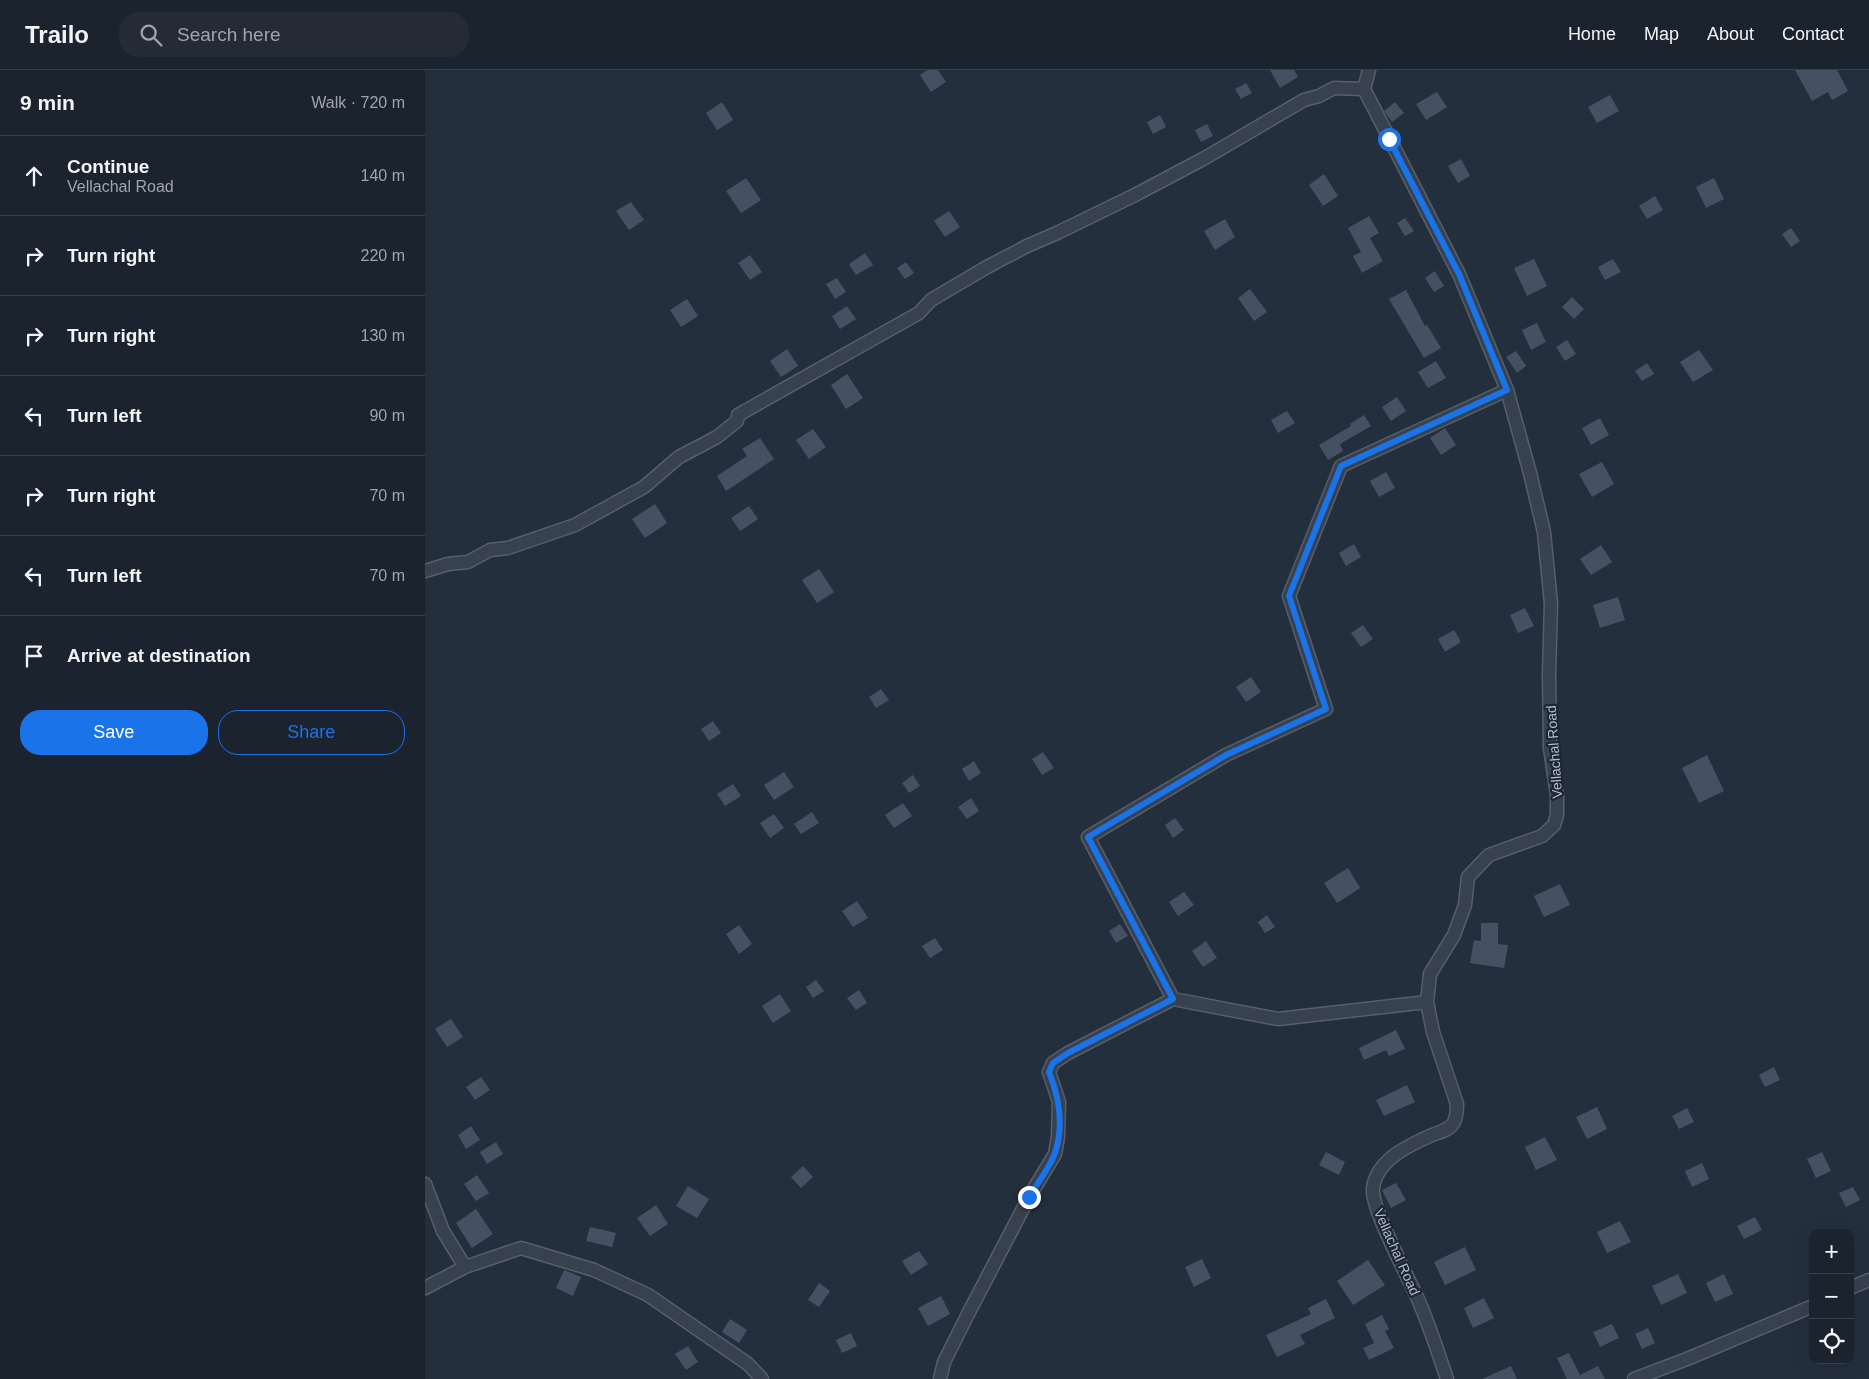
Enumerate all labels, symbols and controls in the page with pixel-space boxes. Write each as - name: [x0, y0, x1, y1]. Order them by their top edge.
- search box: [119, 12, 469, 57]
- text: Trailo: [25, 21, 89, 48]
- icon: search: [137, 21, 165, 49]
- text: Search here: [177, 24, 281, 45]
- text: Home: [1568, 24, 1616, 44]
- text: Map: [1644, 24, 1679, 44]
- text: About: [1707, 24, 1754, 44]
- text: Contact: [1782, 24, 1844, 44]
- text: 9 min: [20, 91, 75, 114]
- text: Walk · 720 m: [311, 94, 405, 111]
- route start: [1378, 128, 1401, 151]
- text: Continue: [67, 156, 149, 177]
- icon: ahead: [20, 162, 48, 190]
- text: 140 m: [361, 167, 405, 184]
- text: Vellachal Road: [67, 178, 174, 195]
- icon: right: [20, 242, 48, 270]
- text: Turn right: [67, 245, 155, 266]
- text: 220 m: [361, 247, 405, 264]
- icon: right: [20, 322, 48, 350]
- text: Turn right: [67, 325, 155, 346]
- text: 130 m: [361, 327, 405, 344]
- icon: left: [20, 402, 48, 430]
- text: Turn left: [67, 405, 142, 426]
- text: 90 m: [369, 407, 405, 424]
- icon: right: [20, 482, 48, 510]
- text: Turn right: [67, 485, 155, 506]
- text: 70 m: [369, 487, 405, 504]
- icon: left: [20, 562, 48, 590]
- text: Turn left: [67, 565, 142, 586]
- text: 70 m: [369, 567, 405, 584]
- icon: arrive: [20, 642, 48, 670]
- text: Arrive at destination: [67, 645, 251, 666]
- street label: Vellachal Road: [1543, 705, 1565, 799]
- button: Save: [20, 710, 208, 755]
- button: Share: [218, 710, 405, 755]
- route end: [1018, 1186, 1041, 1209]
- street label: Vellachal Road: [1371, 1206, 1423, 1298]
- map controls: [1809, 1229, 1854, 1364]
- button: +: [1809, 1229, 1854, 1274]
- button: −: [1809, 1274, 1854, 1319]
- button: locate: [1809, 1319, 1854, 1364]

